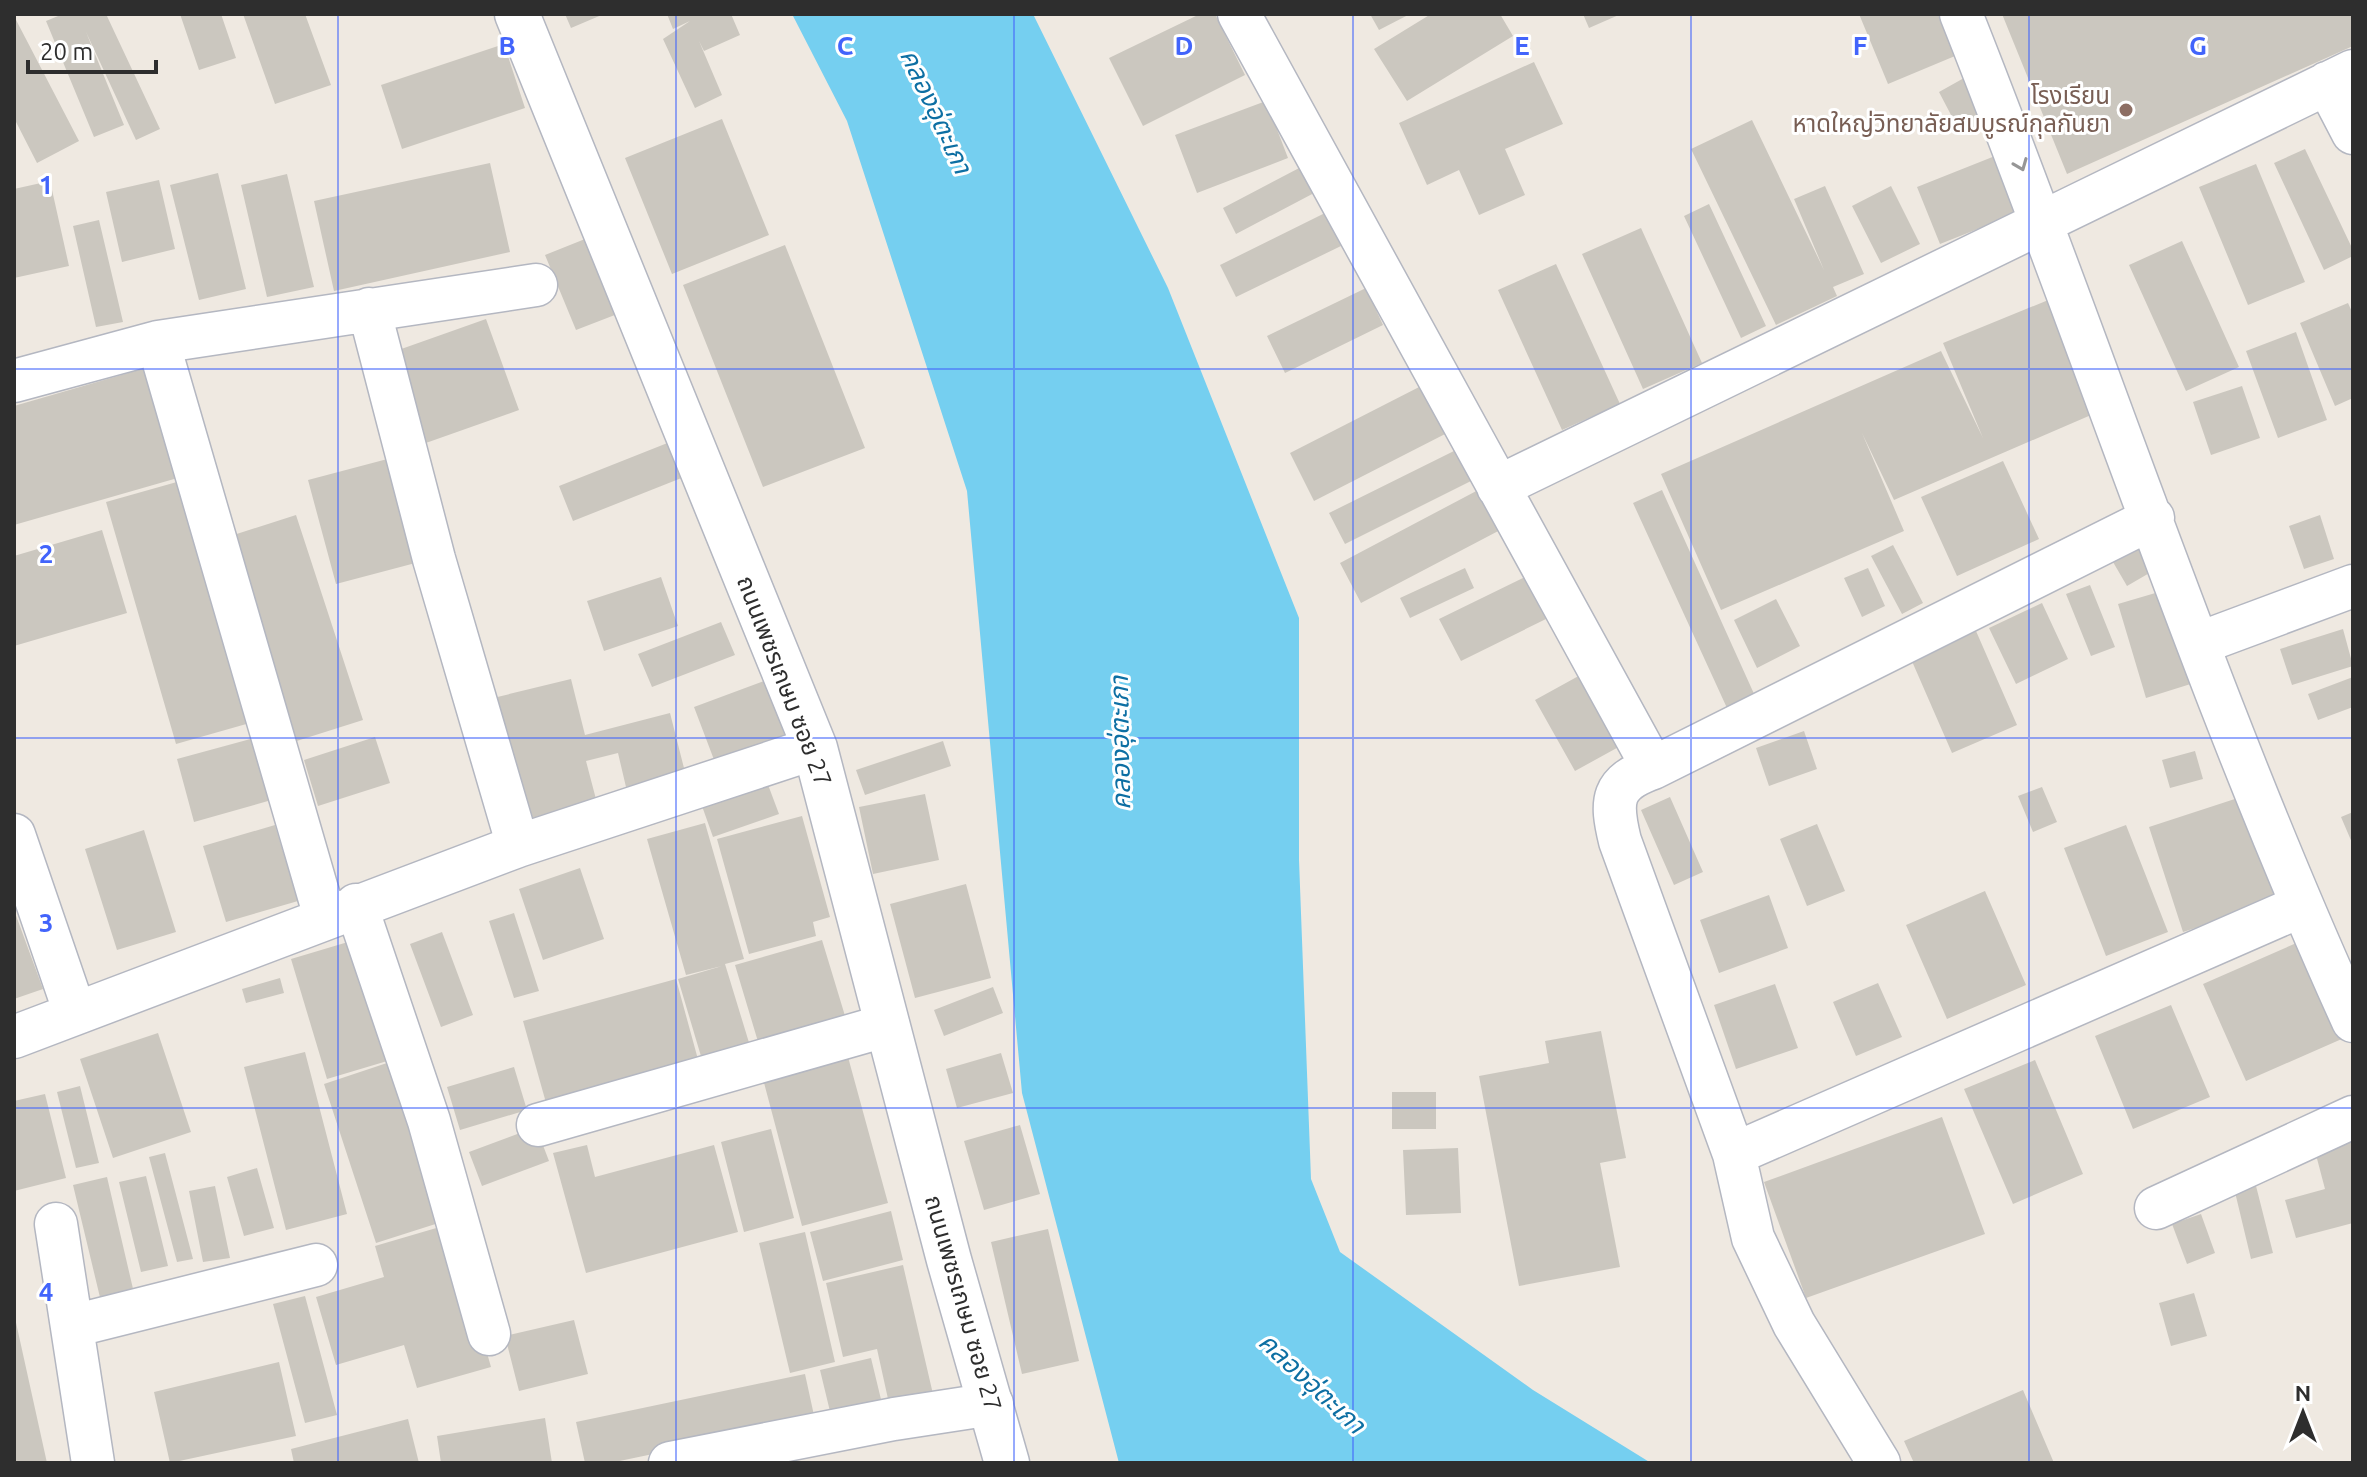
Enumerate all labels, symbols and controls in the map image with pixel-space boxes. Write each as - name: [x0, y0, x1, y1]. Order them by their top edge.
- scale bar: [28, 24, 156, 74]
- text: B: [498, 31, 516, 60]
- text: C: [837, 31, 854, 60]
- text: D: [1175, 31, 1193, 60]
- text: E: [1514, 31, 1530, 60]
- text: F: [1853, 31, 1867, 60]
- text: G: [2189, 31, 2207, 60]
- text: 20 m: [40, 38, 93, 65]
- water label: คลองอุ่ตะเภา: [893, 44, 978, 180]
- place label: โรงเรียน หาดใหญ่วิทยาลัยสมบูรณ์กุลกันยา: [1792, 82, 2110, 139]
- marker: โรงเรียน หาดใหญ่วิทยาลัยสมบูรณ์กุลกันยา: [2117, 101, 2135, 119]
- one-way arrow: [2011, 157, 2028, 171]
- text: 1: [39, 170, 53, 199]
- text: 2: [39, 539, 53, 568]
- street label: ถนนเพชรเกษม ซอย 27: [732, 572, 837, 790]
- water label: คลองอุ่ตะเภา: [1104, 674, 1137, 810]
- text: 3: [39, 908, 53, 937]
- street label: ถนนเพชรเกษม ซอย 27: [920, 1192, 1007, 1414]
- text: 4: [39, 1277, 53, 1306]
- water label: คลองอุ่ตะเภา: [1252, 1326, 1372, 1441]
- north arrow: [2263, 1373, 2343, 1453]
- text: N: [2295, 1380, 2311, 1405]

